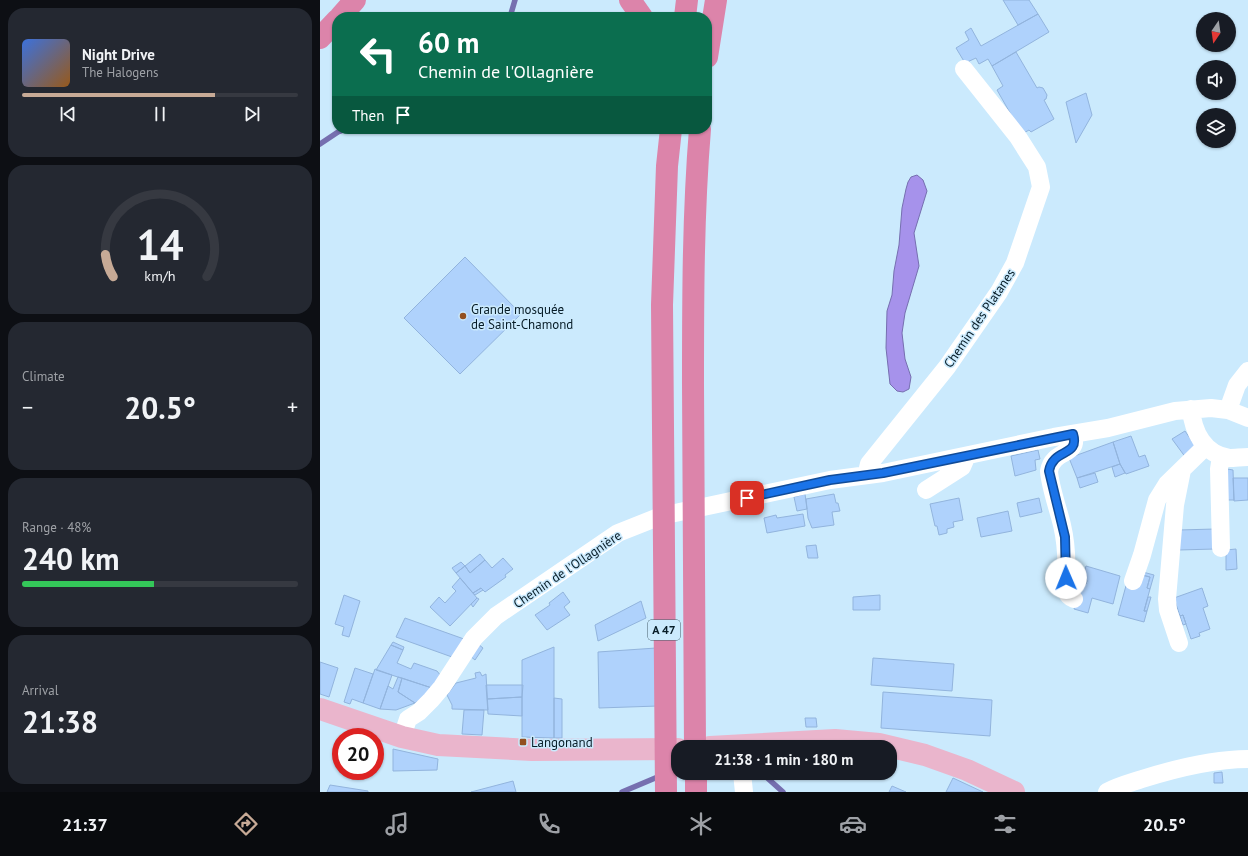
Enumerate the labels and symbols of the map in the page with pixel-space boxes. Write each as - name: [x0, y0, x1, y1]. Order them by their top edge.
- north arrow: [1196, 12, 1236, 52]
- street label: Chemin des Platanes: [940, 266, 1019, 371]
- place label: Grande mosquée de Saint-Chamond: [471, 301, 573, 333]
- marker: Grande mosquée de Saint-Chamond: [458, 311, 468, 321]
- pin: [730, 481, 764, 515]
- street label: Chemin de l'Ollagnière: [510, 527, 625, 612]
- position arrow: [1045, 557, 1087, 599]
- road number: A 47: [648, 620, 680, 640]
- speed limit sign: 20: [332, 728, 384, 780]
- place label: Langonand: [531, 734, 593, 751]
- marker: Langonand: [518, 737, 528, 747]

